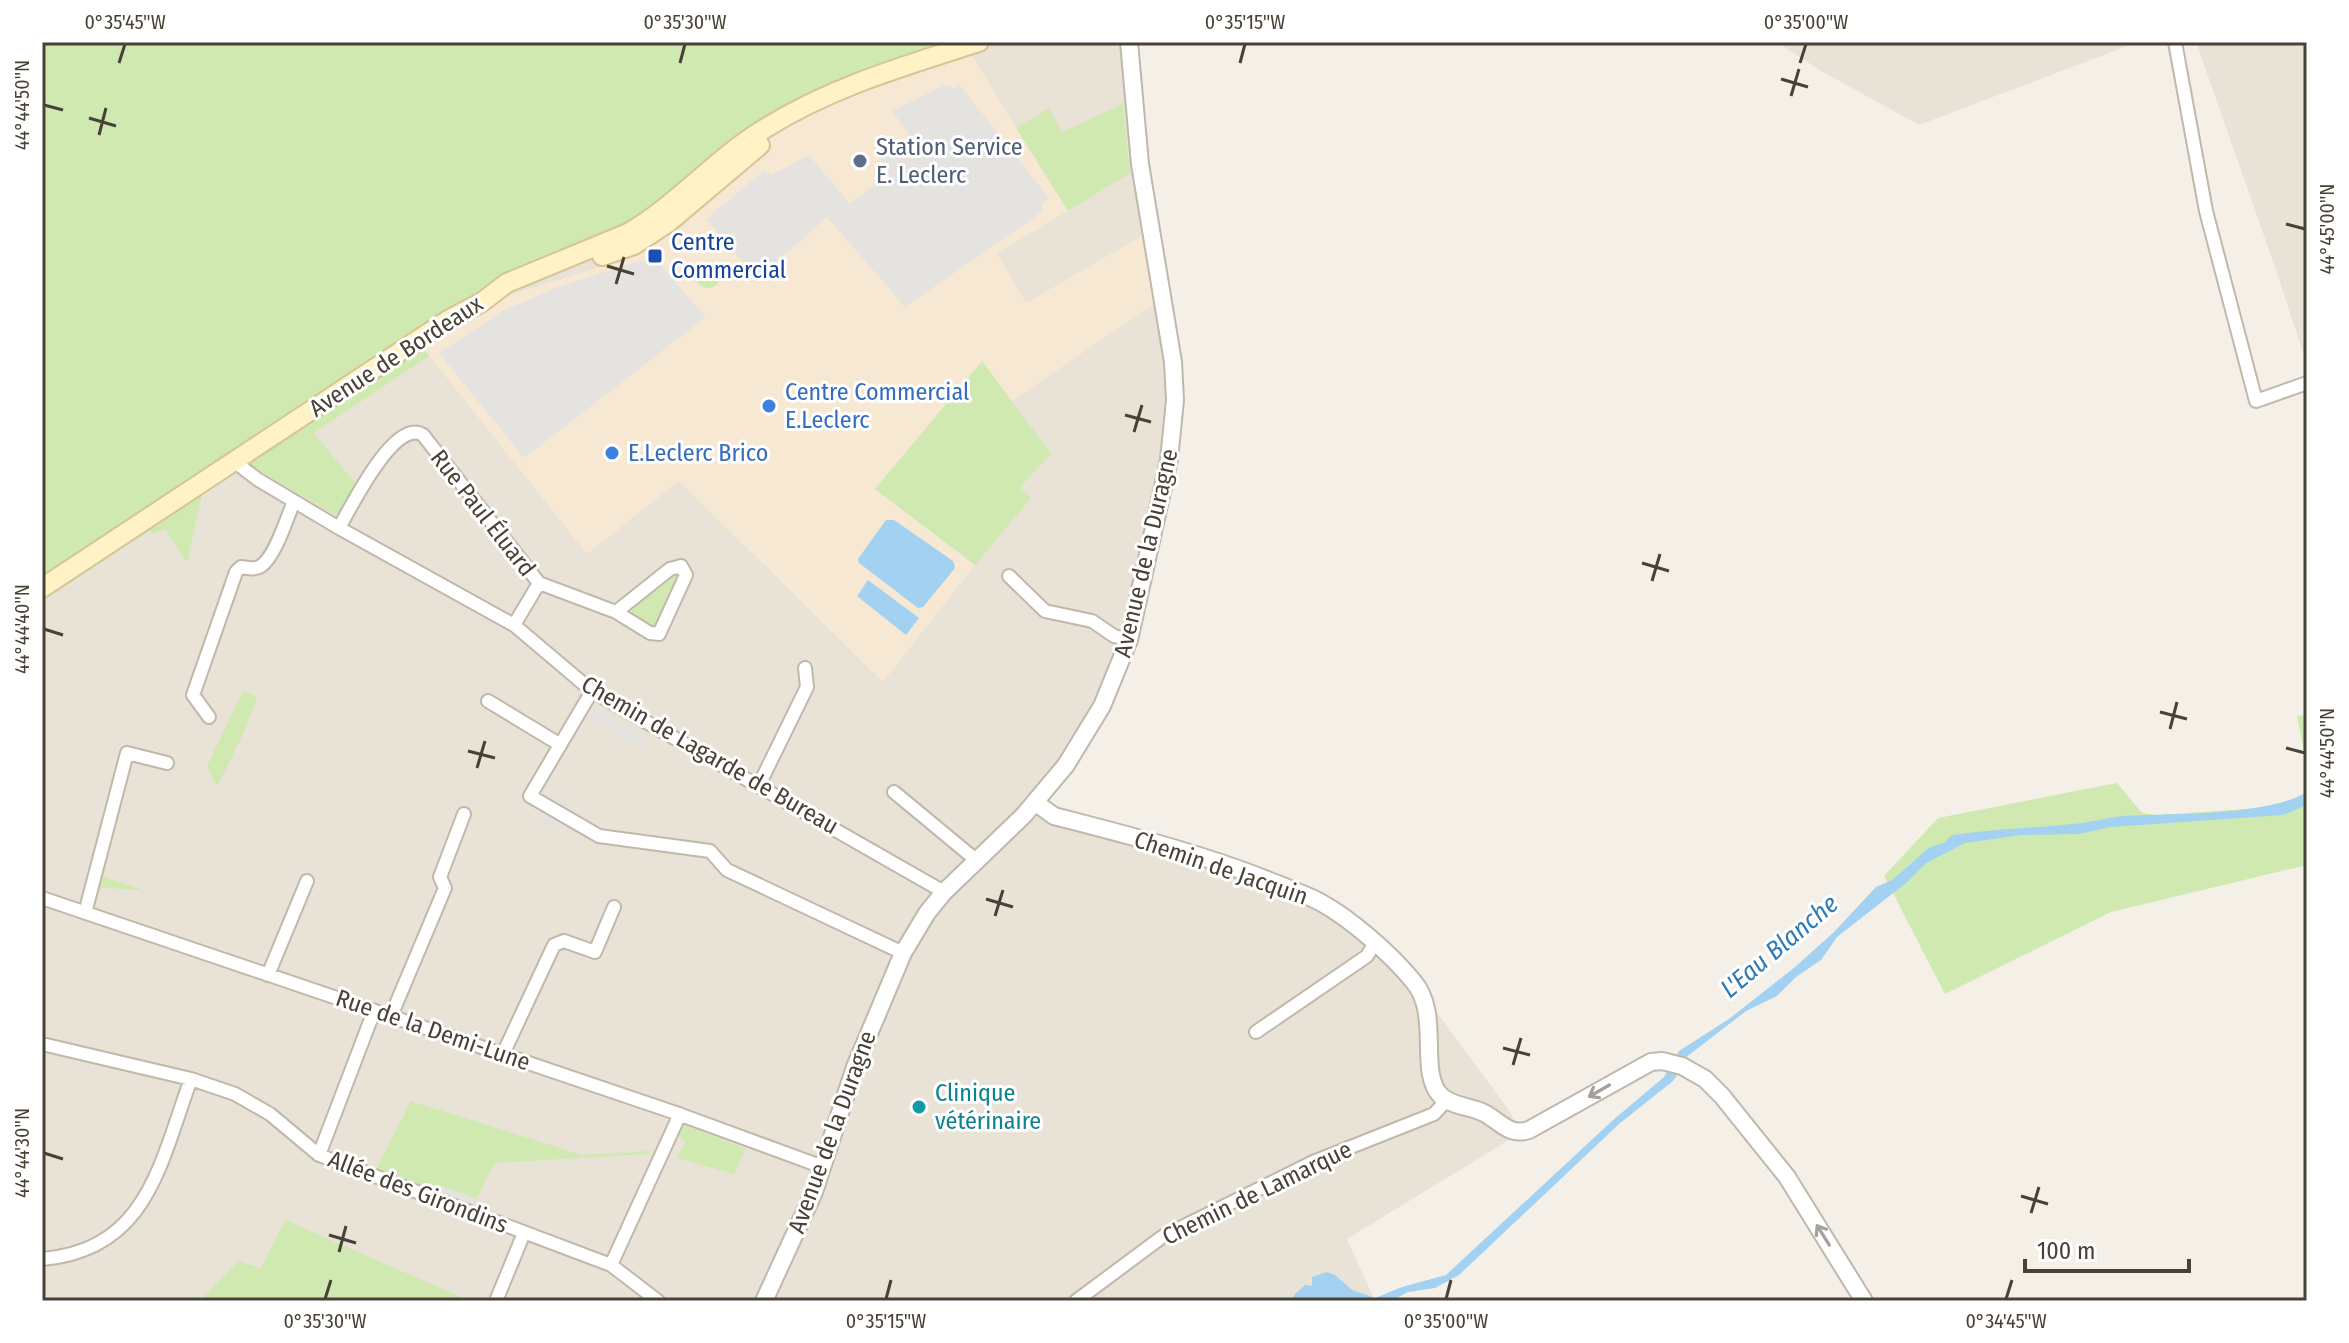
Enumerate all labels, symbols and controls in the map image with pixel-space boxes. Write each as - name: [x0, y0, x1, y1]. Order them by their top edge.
- text: 0°35'45"W: [84, 10, 166, 34]
- text: 0°35'30"W: [643, 10, 727, 34]
- text: 0°35'15"W: [1205, 10, 1285, 34]
- text: 0°35'00"W: [1764, 10, 1848, 34]
- text: 44°44'50"N: [10, 60, 34, 150]
- place label: Station Service E. Leclerc: [876, 133, 1023, 189]
- marker: Station Service E. Leclerc: [851, 152, 869, 170]
- text: 44°45'00"N: [2315, 184, 2339, 274]
- place label: Centre Commercial: [671, 228, 786, 284]
- marker: Centre Commercial: [646, 247, 664, 265]
- street label: Avenue de Bordeaux: [304, 289, 488, 422]
- place label: Centre Commercial E.Leclerc: [785, 378, 969, 434]
- marker: Centre Commercial E.Leclerc: [760, 397, 778, 415]
- place label: E.Leclerc Brico: [628, 439, 768, 467]
- street label: Rue Paul Éluard: [425, 443, 542, 582]
- marker: E.Leclerc Brico: [603, 444, 621, 462]
- street label: Avenue de la Duragne: [1108, 446, 1184, 660]
- text: 44°44'40"N: [10, 584, 34, 674]
- street label: Chemin de Lagarde de Bureau: [577, 670, 843, 840]
- text: 44°44'50"N: [2315, 708, 2339, 798]
- street label: Chemin de Jacquin: [1130, 825, 1312, 911]
- water label: L'Eau Blanche: [1714, 888, 1844, 1004]
- street label: Rue de la Demi-Lune: [332, 984, 534, 1076]
- street label: Avenue de la Duragne: [782, 1027, 882, 1237]
- place label: Clinique vétérinaire: [935, 1079, 1041, 1135]
- one-way arrow: [1588, 1083, 1611, 1099]
- marker: Clinique vétérinaire: [910, 1098, 928, 1116]
- text: 44°44'30"N: [10, 1108, 34, 1198]
- street label: Chemin de Lamarque: [1158, 1135, 1356, 1251]
- street label: Allée des Girondins: [324, 1145, 512, 1239]
- scale bar: [2025, 1223, 2189, 1273]
- one-way arrow: [1814, 1224, 1830, 1247]
- text: 100 m: [2037, 1237, 2095, 1265]
- text: 0°35'30"W: [283, 1309, 367, 1333]
- text: 0°35'15"W: [846, 1309, 926, 1333]
- text: 0°35'00"W: [1404, 1309, 1488, 1333]
- text: 0°34'45"W: [1965, 1309, 2047, 1333]

